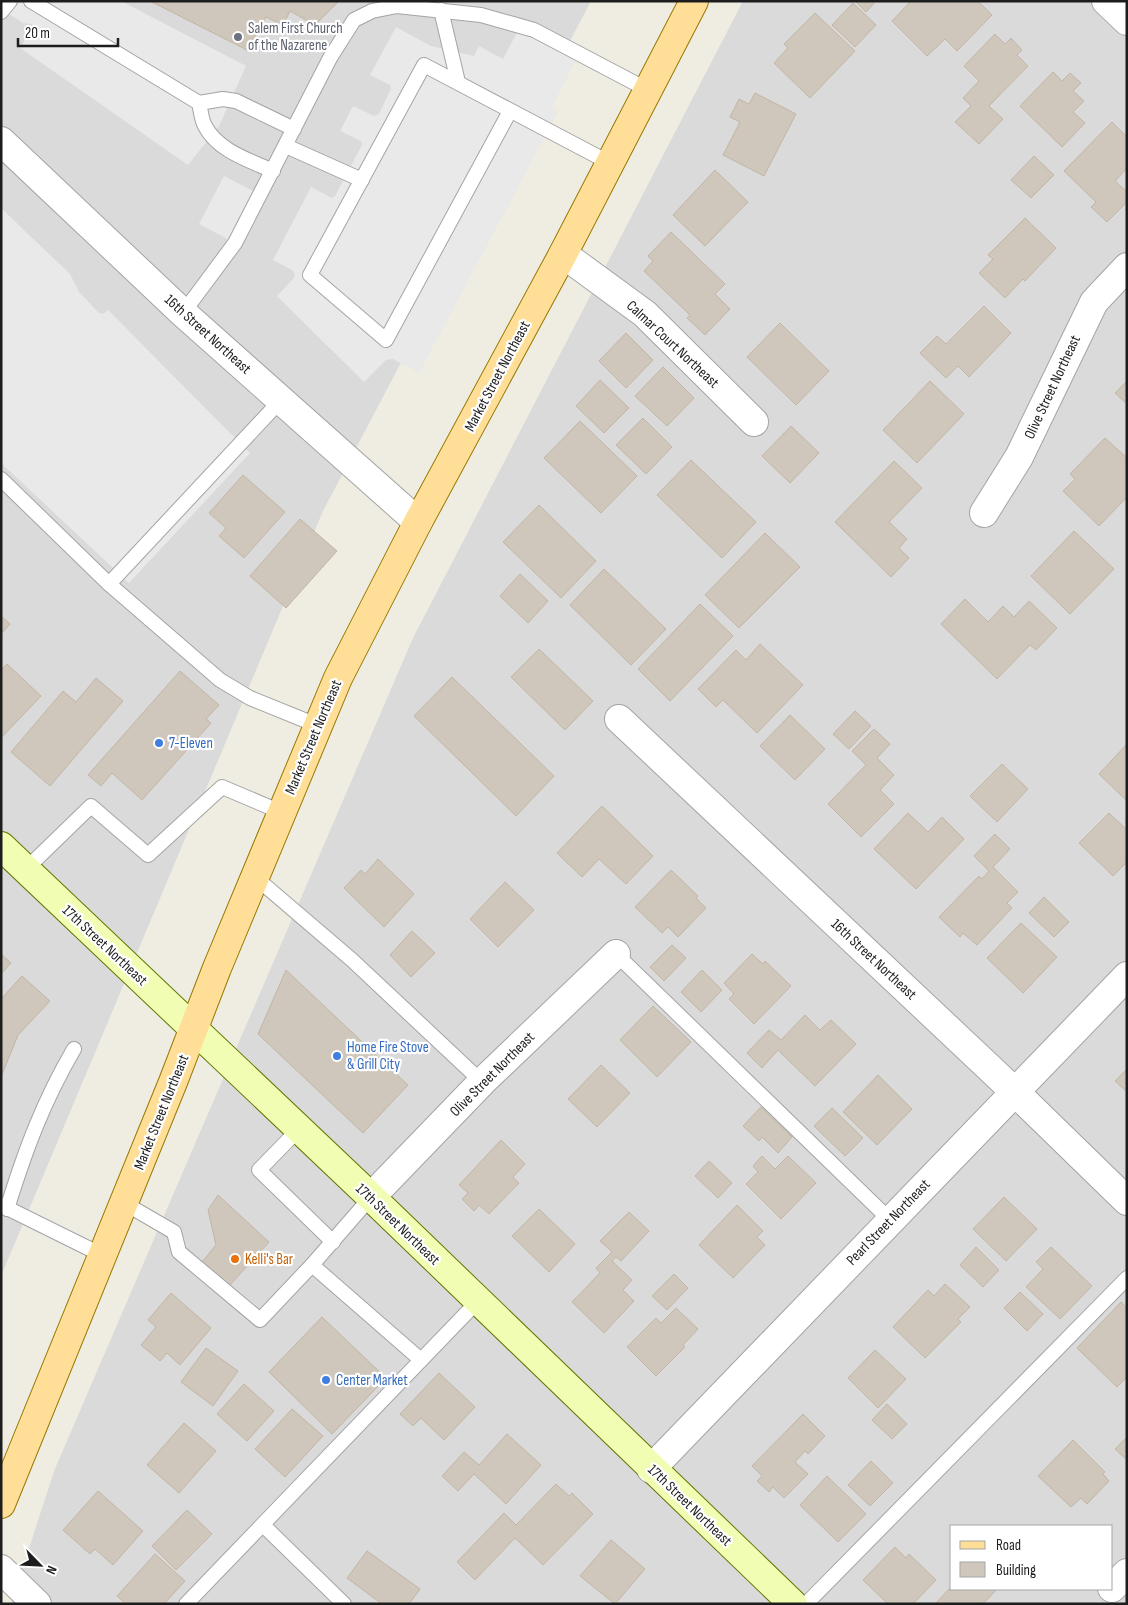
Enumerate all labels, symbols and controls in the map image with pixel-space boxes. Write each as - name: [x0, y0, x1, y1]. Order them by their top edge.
- scale bar: [18, 15, 118, 47]
- place label: Salem First Church of the Nazarene: [248, 19, 343, 55]
- text: 20 m: [25, 24, 50, 43]
- marker: Salem First Church of the Nazarene: [232, 31, 244, 43]
- street label: 16th Street Northeast: [160, 290, 255, 379]
- street label: Calmar Court Northeast: [622, 297, 723, 392]
- street label: Market Street Northeast: [460, 317, 535, 435]
- street label: Olive Street Northeast: [1020, 332, 1085, 442]
- street label: Market Street Northeast: [281, 677, 346, 797]
- place label: 7-Eleven: [169, 734, 213, 753]
- marker: 7-Eleven: [153, 737, 165, 749]
- street label: 17th Street Northeast: [58, 901, 152, 990]
- street label: 16th Street Northeast: [827, 915, 921, 1004]
- street label: Olive Street Northeast: [446, 1028, 539, 1121]
- place label: Home Fire Stove & Grill City: [347, 1038, 429, 1074]
- marker: Home Fire Stove & Grill City: [331, 1050, 343, 1062]
- street label: Market Street Northeast: [130, 1051, 193, 1173]
- street label: Pearl Street Northeast: [842, 1175, 935, 1270]
- street label: 17th Street Northeast: [352, 1179, 444, 1270]
- place label: Kelli's Bar: [245, 1250, 294, 1269]
- marker: Kelli's Bar: [229, 1253, 241, 1265]
- place label: Center Market: [336, 1371, 408, 1390]
- marker: Center Market: [320, 1374, 332, 1386]
- street label: 17th Street Northeast: [644, 1460, 736, 1551]
- legend: [950, 1525, 1113, 1590]
- text: Road: [996, 1536, 1021, 1555]
- north arrow: [15, 1540, 65, 1590]
- text: Building: [996, 1561, 1036, 1580]
- text: N: [42, 1563, 61, 1577]

